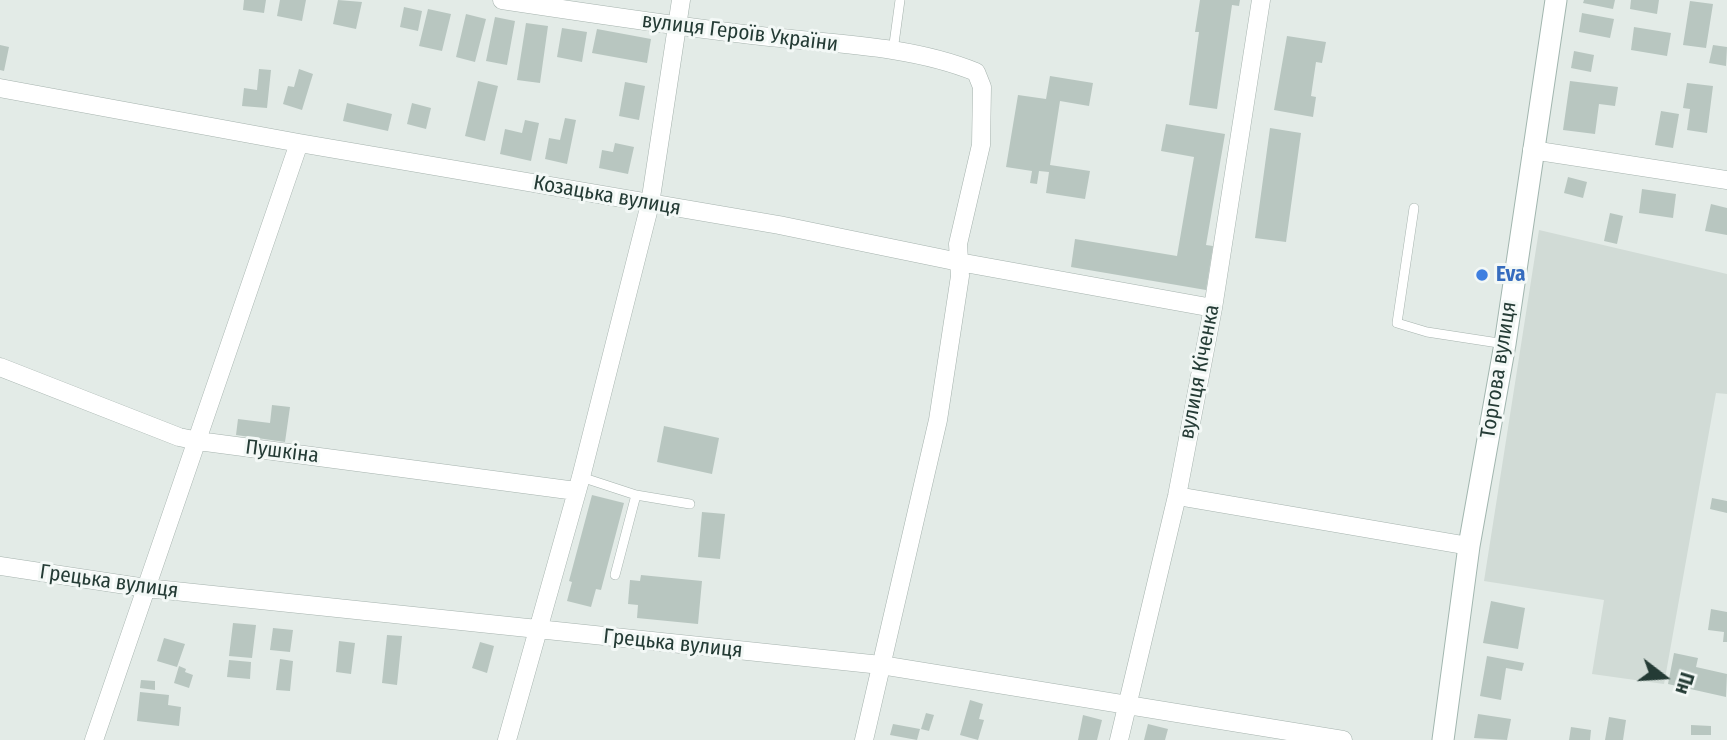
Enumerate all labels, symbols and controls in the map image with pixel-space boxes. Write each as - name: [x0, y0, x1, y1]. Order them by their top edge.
- street label: вулиця Героїв України: [641, 8, 839, 58]
- street label: Козацька вулиця: [531, 171, 683, 221]
- place label: Eva: [1496, 262, 1525, 288]
- marker: Eva: [1474, 267, 1490, 283]
- street label: Торгова вулиця: [1476, 300, 1522, 440]
- street label: вулиця Кіченка: [1175, 303, 1225, 441]
- street label: Пушкіна: [244, 435, 320, 469]
- street label: Грецька вулиця: [38, 560, 180, 604]
- street label: Грецька вулиця: [602, 624, 744, 664]
- north arrow: [1629, 642, 1699, 712]
- text: Пн: [1670, 670, 1699, 697]

